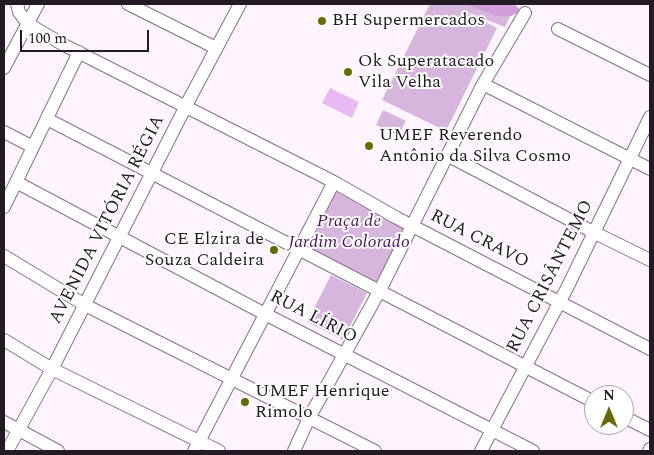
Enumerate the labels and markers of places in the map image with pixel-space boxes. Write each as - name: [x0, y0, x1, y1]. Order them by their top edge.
- place label: BH Supermercados: [332, 10, 485, 32]
- marker: BH Supermercados: [316, 15, 328, 27]
- place label: Ok Superatacado Vila Velha: [358, 51, 494, 94]
- marker: Ok Superatacado Vila Velha: [342, 66, 354, 78]
- place label: UMEF Reverendo Antônio da Silva Cosmo: [379, 125, 571, 168]
- marker: UMEF Reverendo Antônio da Silva Cosmo: [363, 140, 375, 152]
- place label: CE Elzira de Souza Caldeira: [145, 229, 264, 272]
- marker: CE Elzira de Souza Caldeira: [268, 244, 280, 256]
- place label: UMEF Henrique Rimolo: [255, 381, 390, 424]
- marker: UMEF Henrique Rimolo: [239, 396, 251, 408]

